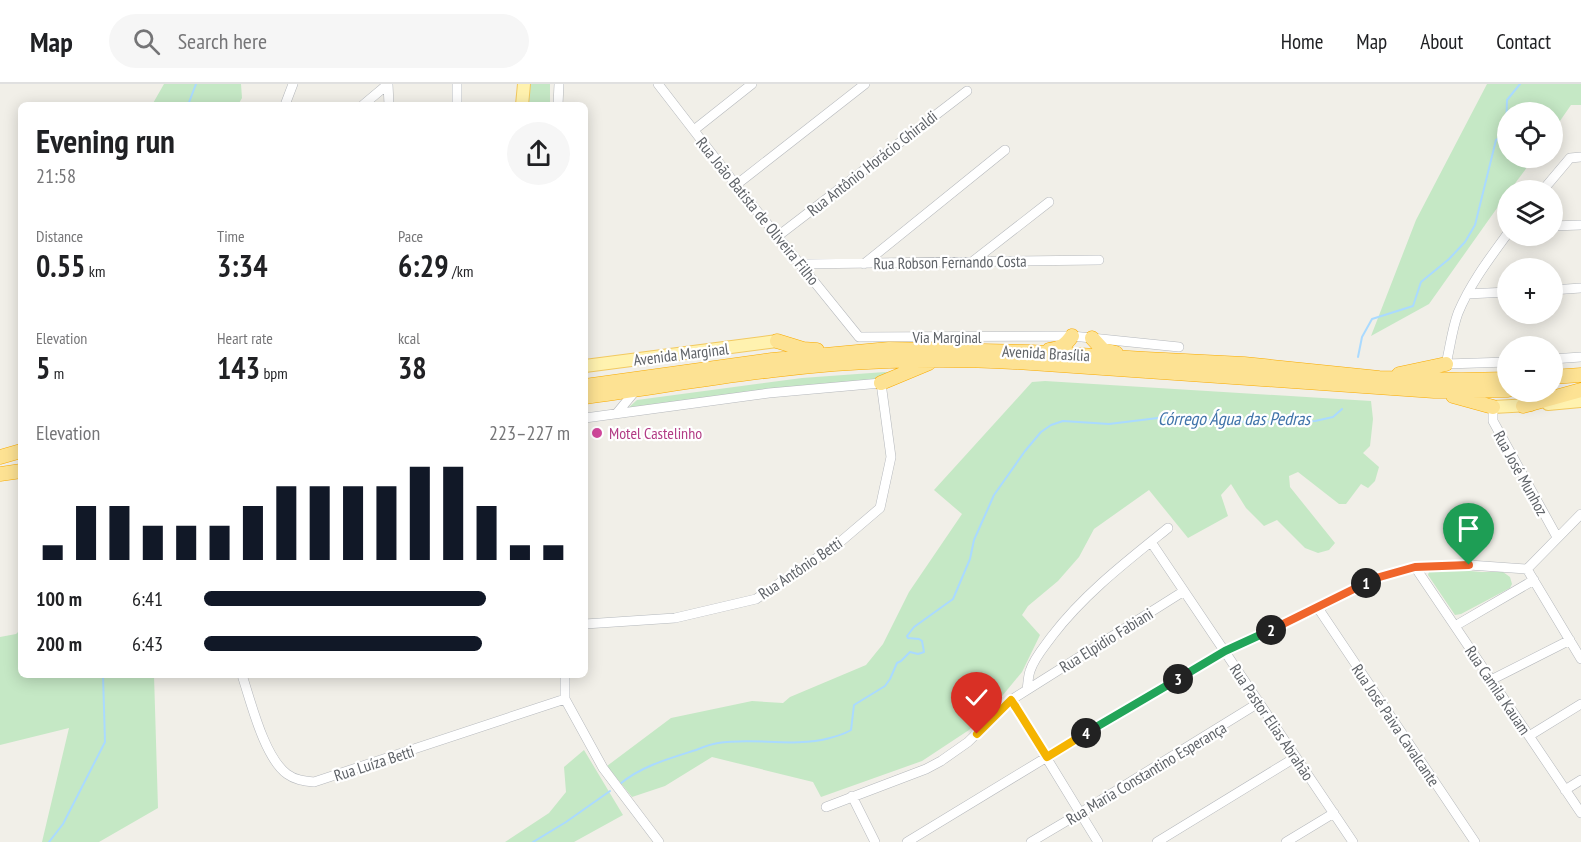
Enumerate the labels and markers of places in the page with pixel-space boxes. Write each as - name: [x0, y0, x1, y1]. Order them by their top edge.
- place label: Motel Castelinho: [609, 423, 702, 443]
- marker: Motel Castelinho: [590, 426, 604, 440]
- pin: [1443, 503, 1494, 565]
- pin: 1: [1351, 568, 1381, 598]
- pin: 2: [1256, 615, 1286, 645]
- pin: 3: [1163, 664, 1193, 694]
- pin: [951, 672, 1002, 734]
- pin: 4: [1071, 718, 1101, 748]

